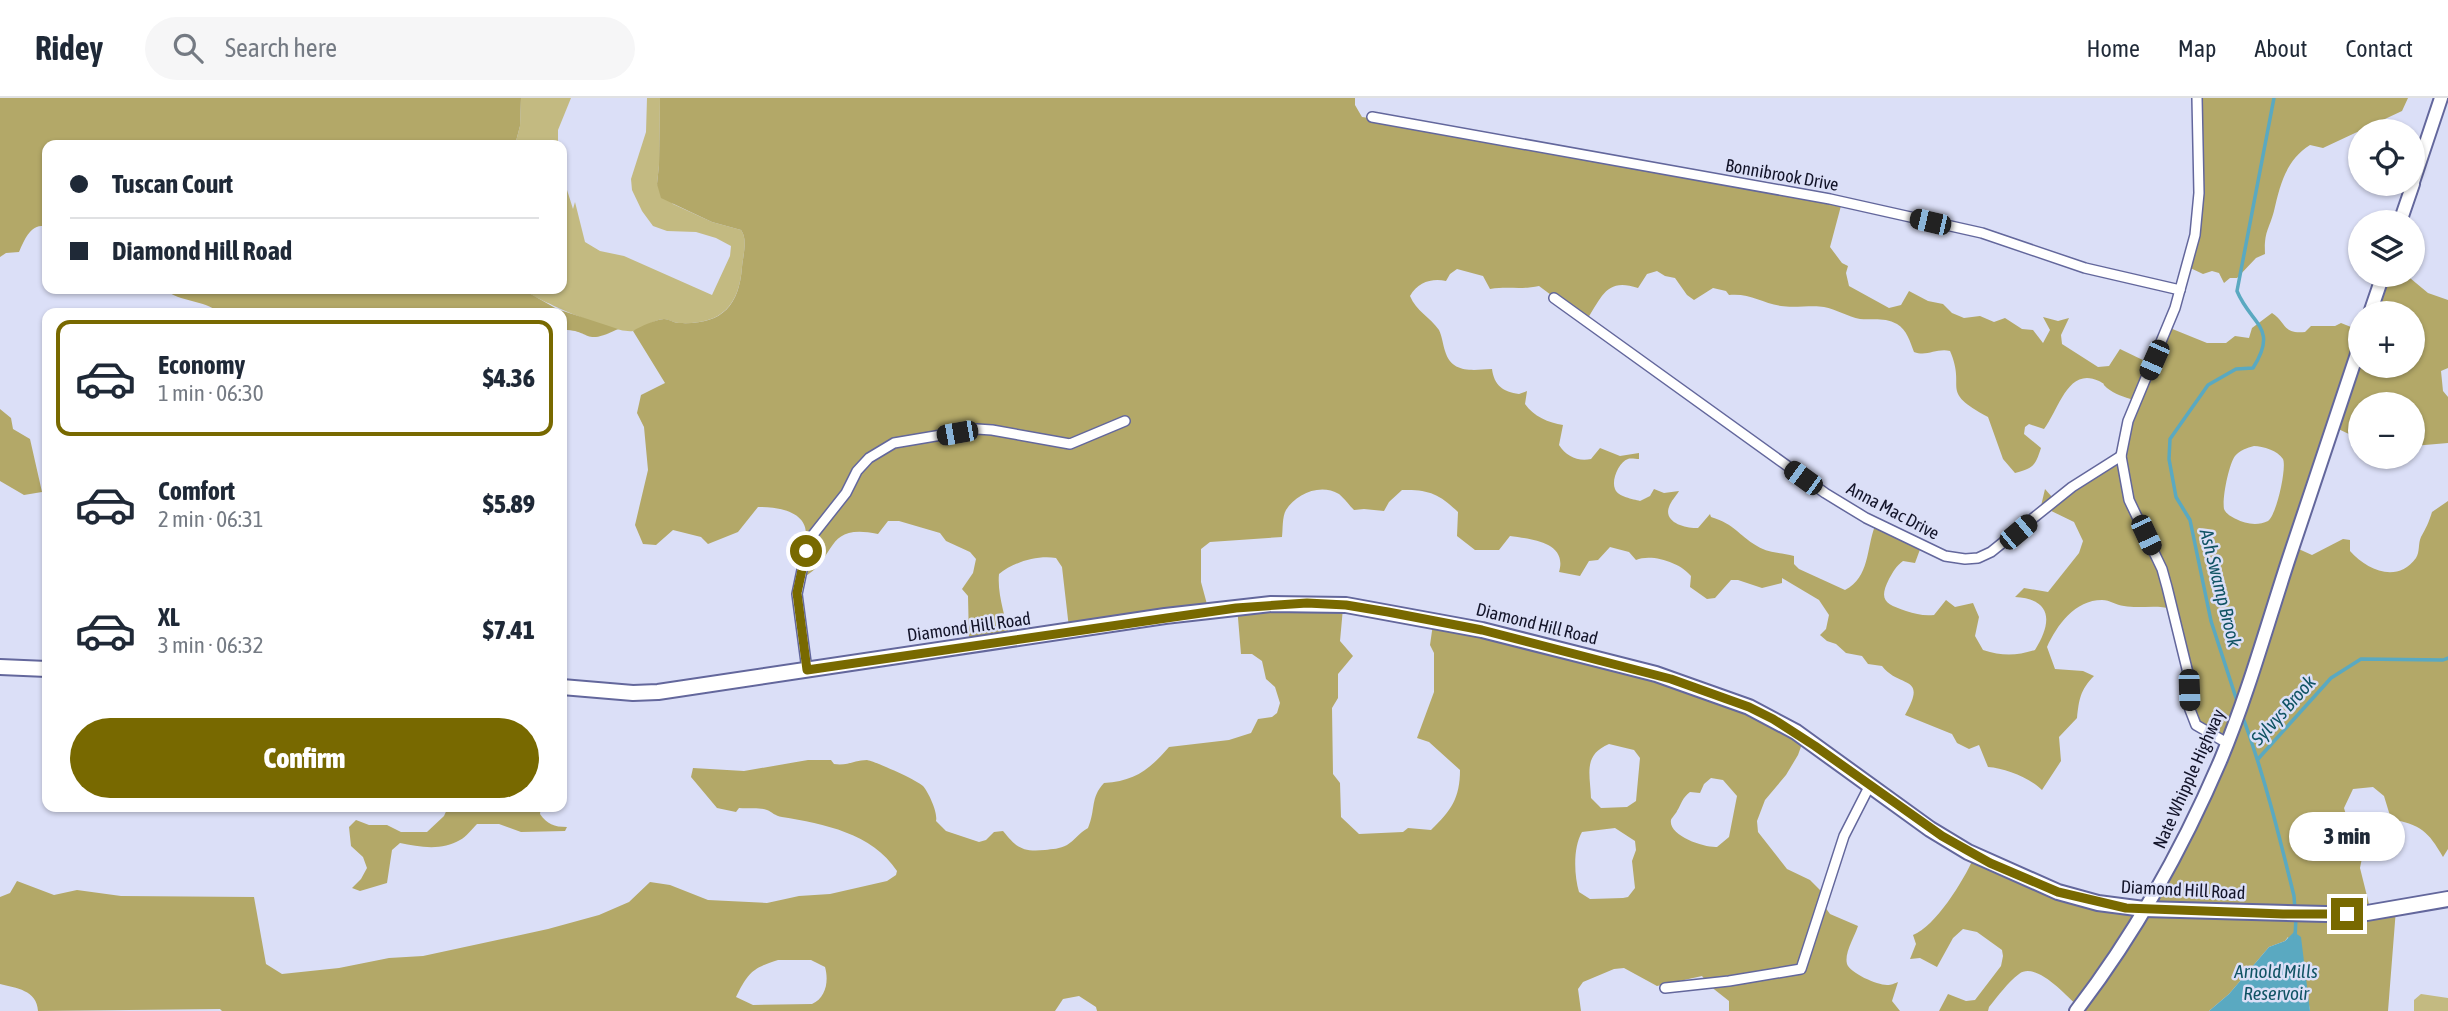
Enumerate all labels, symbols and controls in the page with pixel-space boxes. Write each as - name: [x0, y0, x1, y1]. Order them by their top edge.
- search box: [145, 17, 635, 80]
- text: Ridey: [35, 29, 103, 67]
- icon: search: [169, 29, 207, 67]
- text: Search here: [225, 33, 337, 63]
- text: Home: [2086, 35, 2140, 62]
- text: Map: [2178, 35, 2216, 62]
- text: About: [2254, 35, 2307, 62]
- text: Contact: [2345, 35, 2413, 62]
- map controls: [2348, 119, 2425, 469]
- button: locate: [2348, 119, 2425, 196]
- street label: Bonnibrook Drive: [1724, 154, 1840, 195]
- text: Tuscan Court: [112, 169, 233, 199]
- car: [1908, 207, 1953, 237]
- button: layers: [2348, 210, 2425, 287]
- text: Diamond Hill Road: [112, 236, 292, 266]
- button: +: [2348, 301, 2425, 378]
- car: [2136, 337, 2173, 383]
- icon: car: [74, 347, 137, 410]
- text: Economy: [158, 350, 245, 380]
- text: $4.36: [483, 363, 535, 393]
- text: 1 min · 06:30: [158, 380, 264, 406]
- button: −: [2348, 392, 2425, 469]
- car: [935, 419, 980, 447]
- car: [1780, 457, 1827, 499]
- icon: car: [74, 473, 137, 536]
- text: Comfort: [158, 476, 235, 506]
- street label: Anna Mac Drive: [1843, 477, 1943, 544]
- text: $5.89: [483, 489, 535, 519]
- text: 2 min · 06:31: [158, 506, 264, 532]
- car: [1996, 510, 2041, 554]
- car: [2128, 512, 2165, 558]
- water label: Ash Swamp Brook: [2195, 526, 2246, 650]
- route start: [790, 535, 822, 567]
- street label: Diamond Hill Road: [1474, 598, 1600, 649]
- icon: car: [74, 599, 137, 662]
- text: XL: [158, 602, 180, 632]
- street label: Diamond Hill Road: [906, 607, 1032, 646]
- text: $7.41: [483, 615, 535, 645]
- text: 3 min · 06:32: [158, 632, 264, 658]
- car: [2178, 669, 2201, 711]
- water label: Sylvys Brook: [2245, 670, 2320, 750]
- street label: Nate Whipple Highway: [2148, 706, 2229, 852]
- button: Confirm: [70, 718, 539, 798]
- callout: 3 min: [2289, 812, 2405, 862]
- text: 3 min: [2324, 823, 2370, 849]
- street label: Diamond Hill Road: [2120, 876, 2246, 903]
- route end: [2331, 898, 2363, 930]
- water label: Arnold Mills Reservoir: [2233, 960, 2318, 1004]

